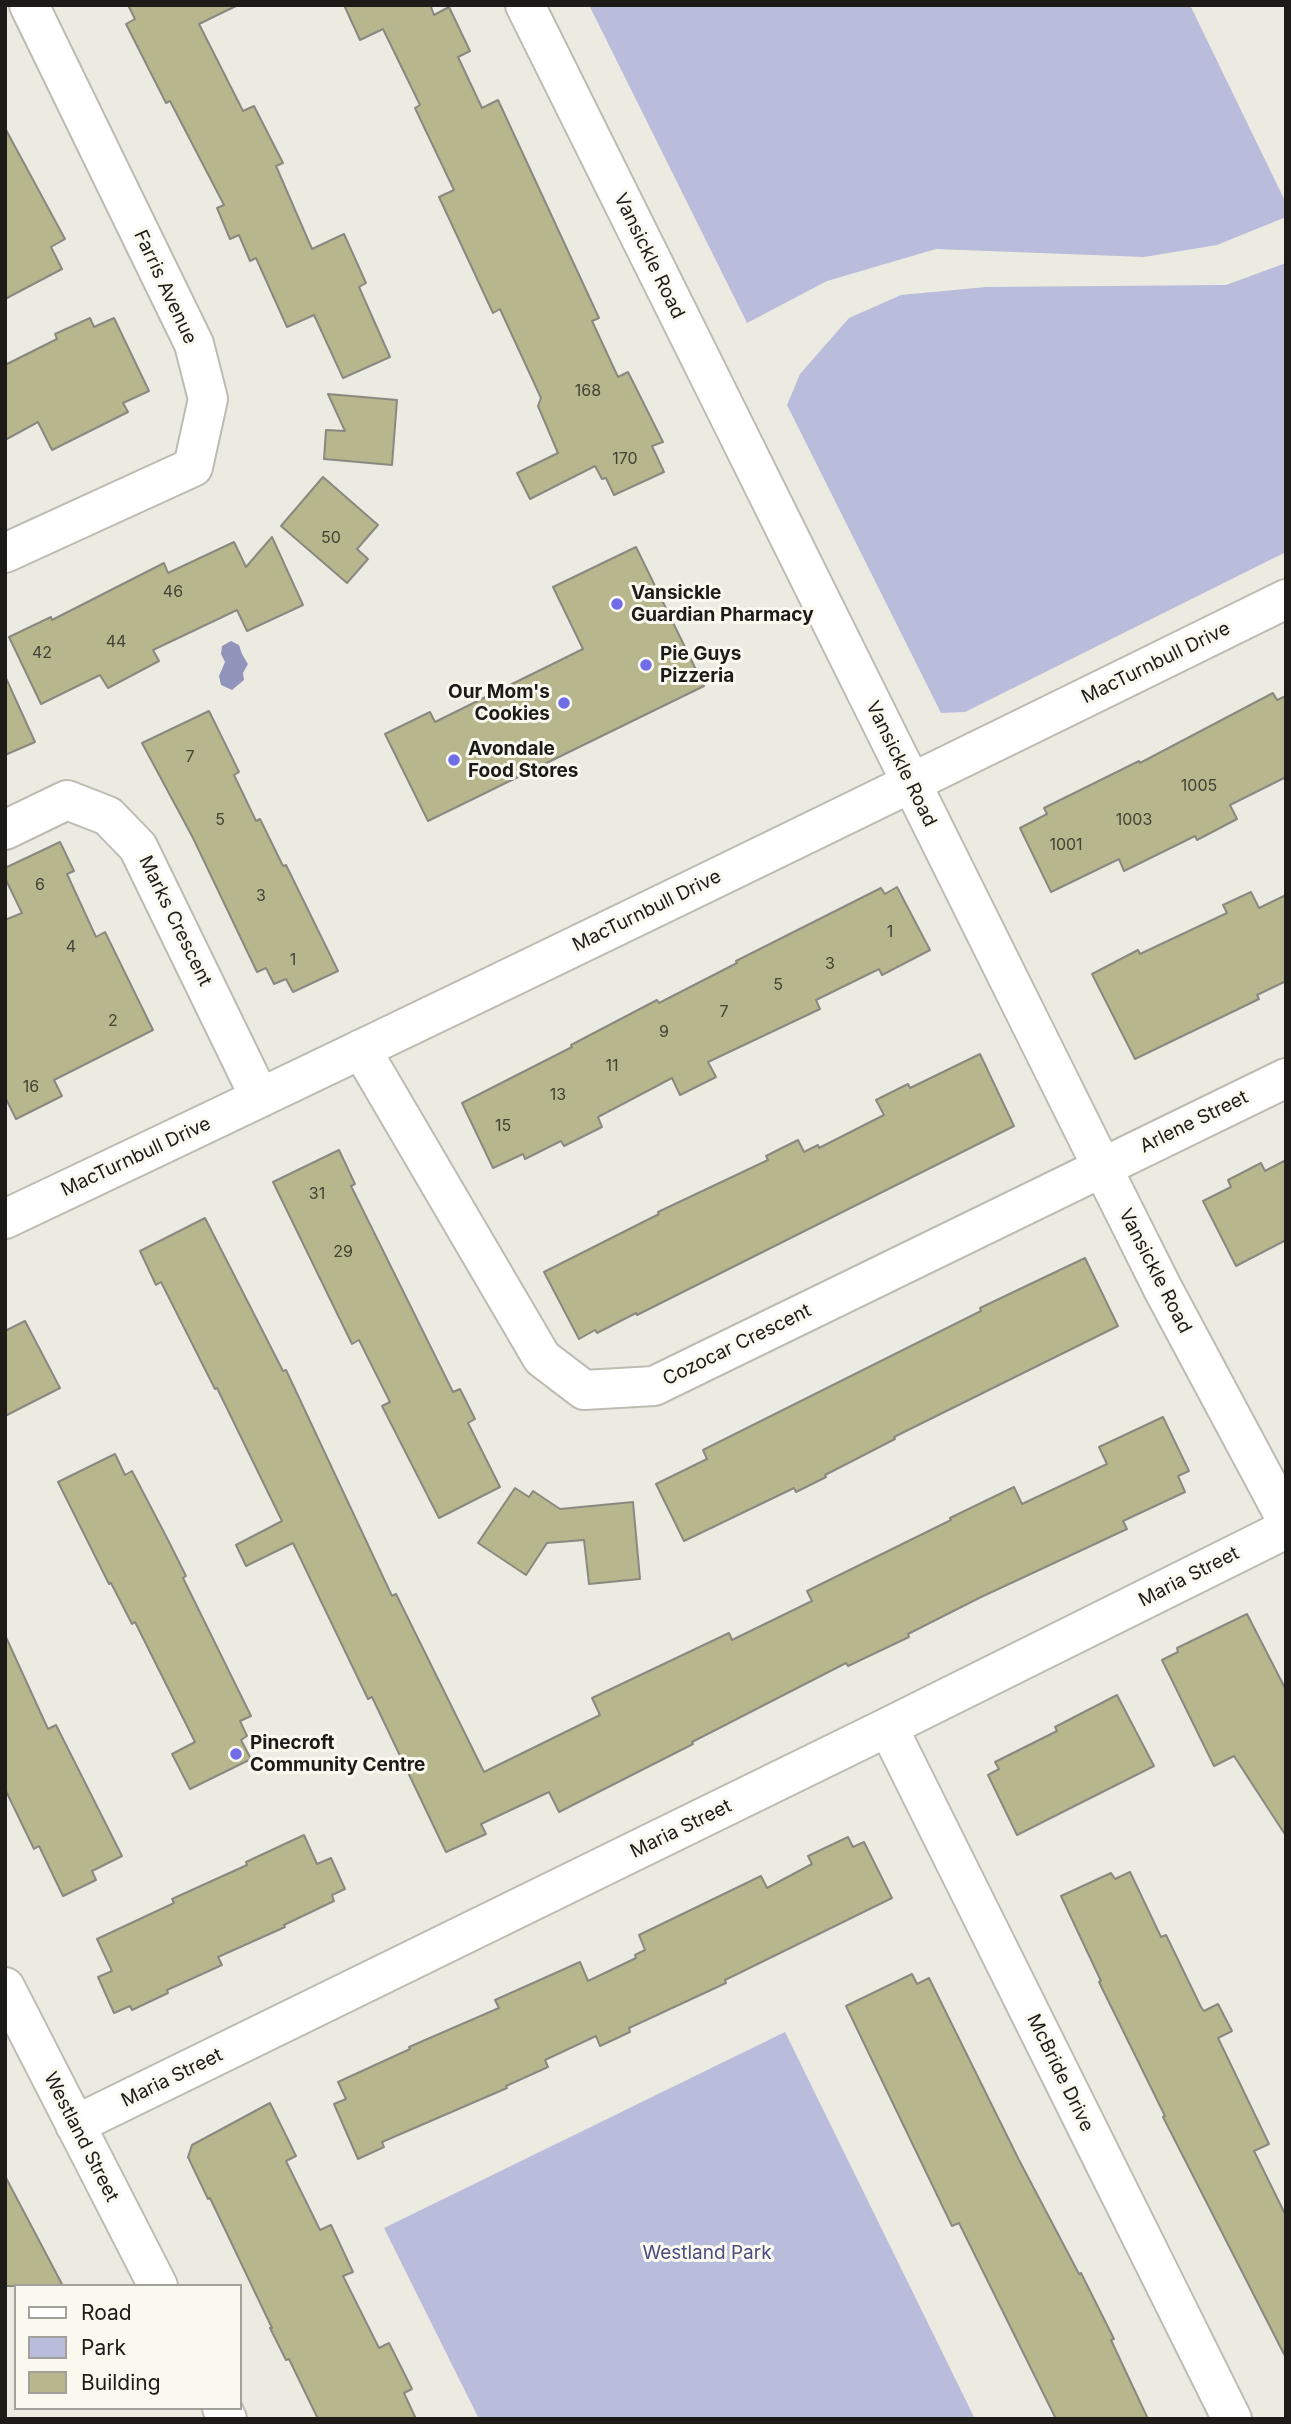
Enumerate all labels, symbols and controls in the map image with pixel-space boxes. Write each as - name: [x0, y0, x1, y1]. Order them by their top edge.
- street label: Vansickle Road: [609, 190, 689, 322]
- street label: Farris Avenue: [129, 226, 201, 348]
- house number: 168: [575, 381, 601, 401]
- house number: 170: [612, 449, 638, 469]
- house number: 50: [321, 528, 341, 548]
- house number: 46: [163, 582, 183, 602]
- place label: Vansickle Guardian Pharmacy: [631, 582, 814, 626]
- marker: Vansickle Guardian Pharmacy: [609, 596, 625, 612]
- street label: MacTurnbull Drive: [1078, 617, 1234, 709]
- house number: 44: [106, 632, 126, 652]
- house number: 42: [32, 643, 52, 663]
- place label: Pie Guys Pizzeria: [660, 643, 741, 687]
- marker: Pie Guys Pizzeria: [638, 657, 654, 673]
- place label: Our Mom's Cookies: [448, 681, 550, 725]
- marker: Our Mom's Cookies: [556, 695, 572, 711]
- street label: Vansickle Road: [861, 698, 941, 830]
- place label: Avondale Food Stores: [468, 738, 578, 782]
- house number: 7: [185, 747, 195, 767]
- marker: Avondale Food Stores: [446, 752, 462, 768]
- house number: 1005: [1181, 776, 1217, 796]
- house number: 5: [215, 810, 225, 830]
- house number: 1003: [1116, 810, 1152, 830]
- house number: 1001: [1049, 835, 1083, 855]
- street label: Marks Crescent: [134, 852, 216, 990]
- street label: MacTurnbull Drive: [569, 865, 725, 957]
- house number: 6: [35, 875, 45, 895]
- house number: 3: [256, 886, 266, 906]
- house number: 1: [887, 922, 893, 942]
- house number: 4: [66, 937, 76, 957]
- house number: 1: [290, 950, 296, 970]
- house number: 3: [825, 954, 835, 974]
- house number: 5: [773, 975, 783, 995]
- house number: 7: [719, 1002, 729, 1022]
- house number: 2: [108, 1011, 118, 1031]
- house number: 9: [659, 1022, 669, 1042]
- house number: 11: [605, 1056, 619, 1076]
- house number: 16: [23, 1077, 39, 1097]
- house number: 13: [550, 1085, 566, 1105]
- street label: Arlene Street: [1136, 1086, 1252, 1158]
- street label: MacTurnbull Drive: [58, 1112, 214, 1202]
- house number: 15: [495, 1116, 511, 1136]
- house number: 31: [309, 1184, 325, 1204]
- street label: Vansickle Road: [1114, 1205, 1196, 1337]
- house number: 29: [333, 1242, 353, 1262]
- street label: Cozocar Crescent: [659, 1299, 815, 1391]
- street label: Maria Street: [1135, 1542, 1243, 1612]
- place label: Pinecroft Community Centre: [250, 1732, 425, 1776]
- marker: Pinecroft Community Centre: [228, 1746, 244, 1762]
- street label: Maria Street: [627, 1795, 735, 1863]
- street label: McBride Drive: [1022, 2011, 1098, 2135]
- street label: Maria Street: [118, 2044, 226, 2112]
- street label: Westland Street: [39, 2068, 123, 2206]
- park label: Westland Park: [642, 2242, 772, 2264]
- legend: [14, 2284, 242, 2410]
- text: Road: [81, 2300, 132, 2325]
- text: Park: [81, 2335, 126, 2360]
- text: Building: [81, 2370, 161, 2395]

